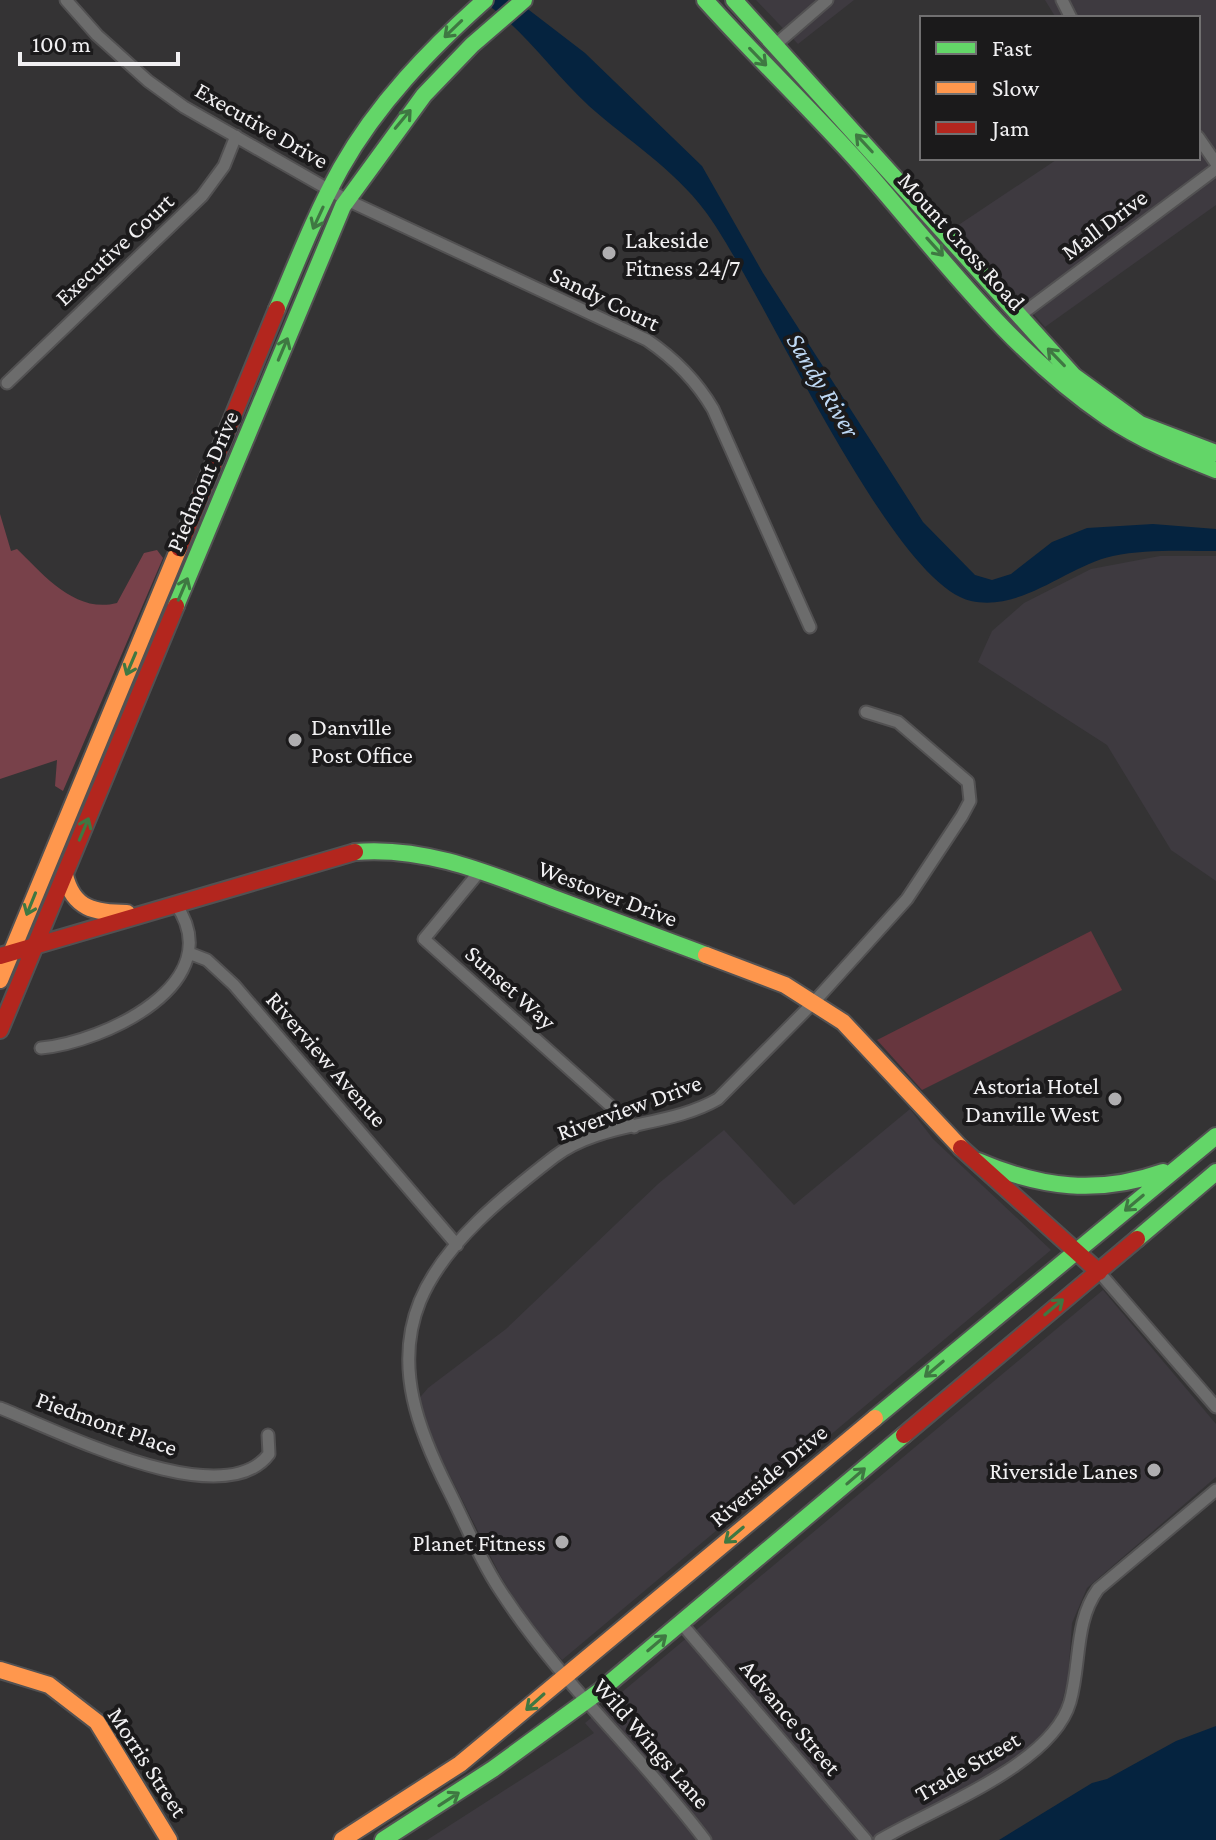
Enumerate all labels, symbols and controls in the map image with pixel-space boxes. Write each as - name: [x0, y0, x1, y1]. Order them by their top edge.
- scale bar: [20, 16, 178, 66]
- legend: [920, 16, 1200, 160]
- one-way arrow: [443, 20, 463, 39]
- text: 100 m: [32, 30, 91, 57]
- text: Fast: [992, 34, 1033, 61]
- one-way arrow: [748, 47, 767, 66]
- text: Slow: [992, 74, 1039, 101]
- street label: Executive Drive: [191, 76, 333, 174]
- one-way arrow: [394, 110, 412, 130]
- text: Jam: [990, 114, 1030, 141]
- one-way arrow: [855, 133, 873, 153]
- street label: Mount Cross Road: [893, 167, 1031, 316]
- street label: Mall Drive: [1056, 183, 1152, 265]
- street label: Executive Court: [49, 187, 180, 311]
- one-way arrow: [310, 205, 325, 229]
- place label: Lakeside Fitness 24/7: [625, 226, 740, 281]
- one-way arrow: [925, 237, 943, 257]
- marker: Lakeside Fitness 24/7: [600, 244, 618, 262]
- street label: Sandy Court: [546, 260, 665, 337]
- water label: Sandy River: [781, 328, 866, 443]
- one-way arrow: [277, 337, 292, 361]
- one-way arrow: [1047, 348, 1066, 367]
- street label: Piedmont Drive: [160, 407, 244, 555]
- one-way arrow: [177, 577, 192, 602]
- one-way arrow: [123, 651, 137, 676]
- place label: Danville Post Office: [311, 713, 413, 768]
- marker: Danville Post Office: [286, 731, 304, 749]
- one-way arrow: [77, 817, 92, 842]
- street label: Westover Drive: [534, 854, 682, 932]
- one-way arrow: [23, 891, 38, 916]
- street label: Sunset Way: [460, 939, 562, 1035]
- street label: Riverview Avenue: [261, 986, 393, 1132]
- street label: Riverview Drive: [553, 1068, 705, 1146]
- place label: Astoria Hotel Danville West: [965, 1072, 1100, 1127]
- marker: Astoria Hotel Danville West: [1106, 1090, 1124, 1108]
- one-way arrow: [1125, 1194, 1145, 1212]
- one-way arrow: [1043, 1298, 1063, 1316]
- one-way arrow: [924, 1360, 944, 1378]
- street label: Piedmont Place: [33, 1385, 181, 1461]
- street label: Riverside Drive: [704, 1418, 832, 1532]
- place label: Riverside Lanes: [989, 1457, 1138, 1484]
- marker: Riverside Lanes: [1145, 1461, 1163, 1479]
- one-way arrow: [846, 1467, 866, 1485]
- one-way arrow: [724, 1526, 745, 1544]
- place label: Planet Fitness: [412, 1529, 546, 1556]
- marker: Planet Fitness: [553, 1533, 571, 1551]
- one-way arrow: [646, 1634, 667, 1652]
- street label: Advance Street: [735, 1654, 848, 1781]
- street label: Wild Wings Lane: [588, 1672, 716, 1814]
- one-way arrow: [525, 1692, 545, 1710]
- street label: Morris Street: [103, 1702, 194, 1823]
- street label: Trade Street: [910, 1725, 1025, 1807]
- one-way arrow: [437, 1790, 460, 1806]

